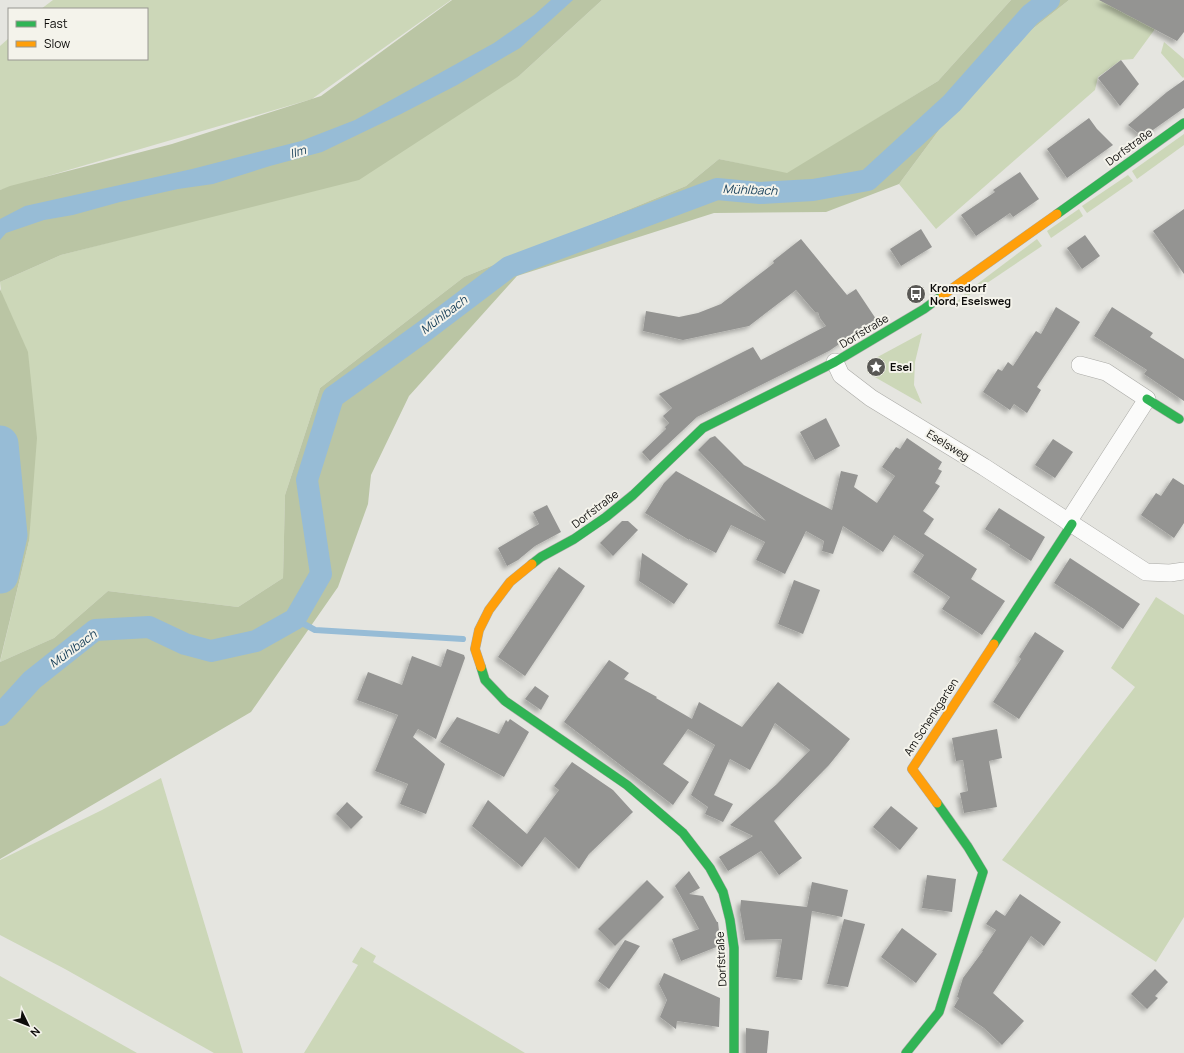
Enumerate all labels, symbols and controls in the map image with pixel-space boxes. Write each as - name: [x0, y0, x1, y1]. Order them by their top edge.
- legend: [8, 8, 148, 60]
- text: Fast: [44, 15, 68, 32]
- text: Slow: [44, 35, 70, 52]
- street label: Dorfstraße: [1102, 124, 1156, 169]
- water label: Ilm: [288, 141, 309, 162]
- water label: Mühlbach: [722, 180, 779, 199]
- place label: Kromsdorf Nord, Eselsweg: [930, 280, 1011, 308]
- bus stop icon: Kromsdorf Nord, Eselsweg: [905, 283, 927, 305]
- water label: Mühlbach: [417, 291, 471, 338]
- street label: Dorfstraße: [836, 310, 892, 351]
- place icon: Esel: [865, 356, 887, 378]
- place label: Esel: [890, 359, 912, 374]
- street label: Eselsweg: [924, 426, 972, 464]
- street label: Dorfstraße: [568, 486, 622, 531]
- water label: Mühlbach: [46, 625, 101, 672]
- street label: Am Schenkgarten: [900, 675, 961, 758]
- street label: Dorfstraße: [712, 931, 729, 987]
- north arrow: [8, 1005, 48, 1045]
- text: N: [27, 1024, 44, 1040]

